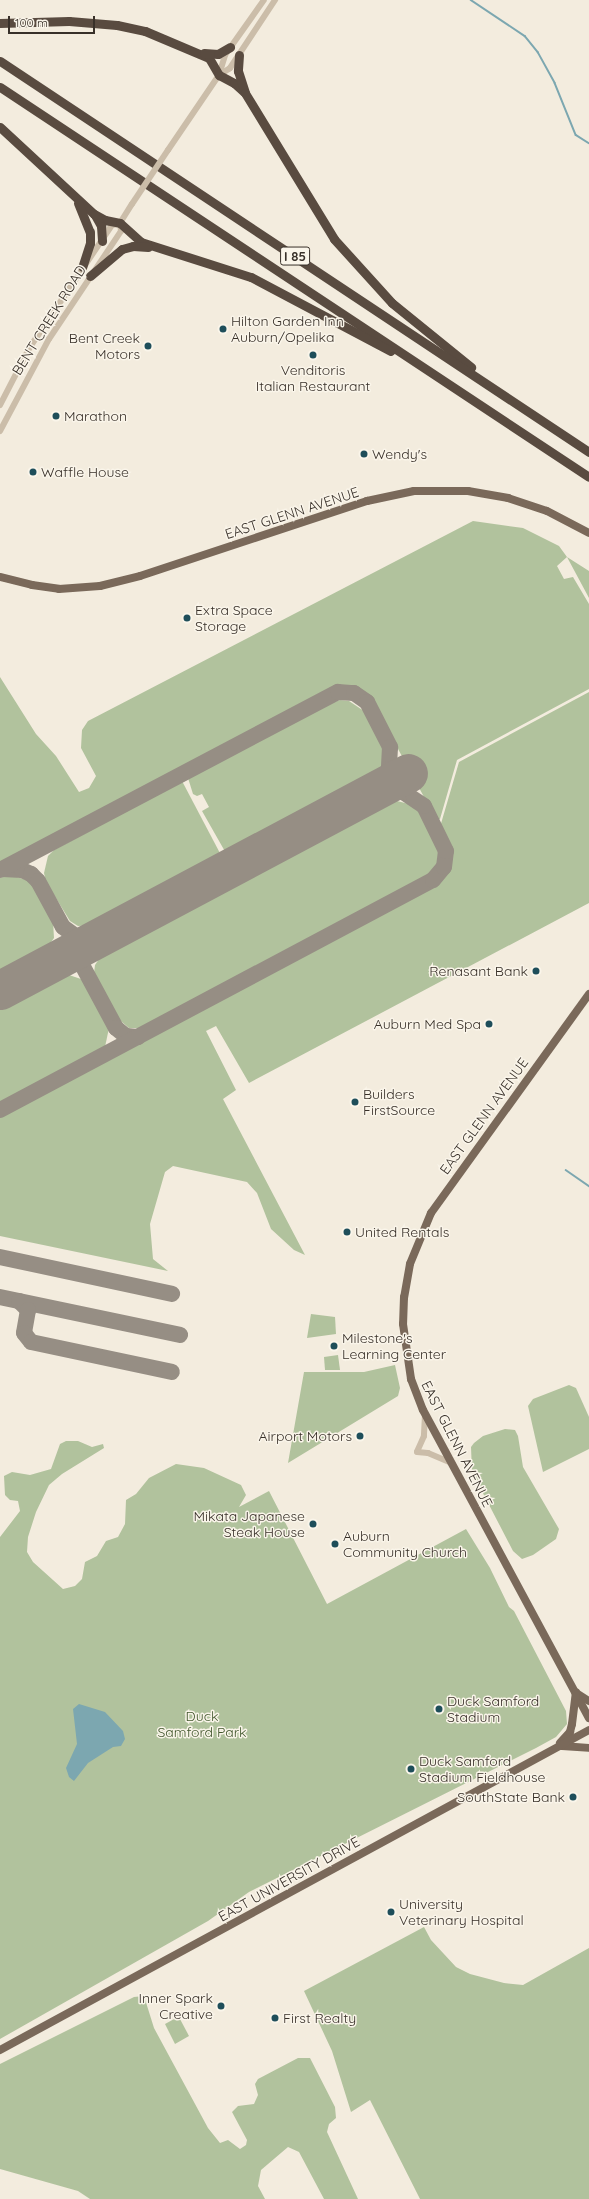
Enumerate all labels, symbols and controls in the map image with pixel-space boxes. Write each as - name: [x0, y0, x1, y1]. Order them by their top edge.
- scale bar: [10, 8, 97, 34]
- text: 100 m: [15, 15, 48, 30]
- road number: I 85: [280, 245, 310, 267]
- street label: BENT CREEK ROAD: [8, 262, 90, 378]
- place label: Hilton Garden Inn Auburn/Opelika: [231, 313, 344, 346]
- marker: Hilton Garden Inn Auburn/Opelika: [218, 324, 228, 334]
- place label: Bent Creek Motors: [69, 330, 140, 362]
- marker: Bent Creek Motors: [143, 341, 153, 351]
- marker: Venditoris Italian Restaurant: [308, 350, 318, 360]
- place label: Venditoris Italian Restaurant: [256, 362, 370, 394]
- place label: Marathon: [64, 408, 127, 424]
- marker: Marathon: [51, 411, 61, 421]
- place label: Wendy's: [372, 446, 427, 462]
- marker: Wendy's: [359, 449, 369, 459]
- place label: Waffle House: [41, 464, 129, 480]
- marker: Waffle House: [28, 467, 38, 477]
- street label: EAST GLENN AVENUE: [223, 483, 361, 543]
- place label: Extra Space Storage: [195, 602, 273, 634]
- marker: Extra Space Storage: [182, 613, 192, 623]
- place label: Renasant Bank: [429, 963, 528, 979]
- marker: Renasant Bank: [531, 966, 541, 976]
- place label: Auburn Med Spa: [374, 1016, 481, 1032]
- marker: Auburn Med Spa: [484, 1019, 494, 1029]
- street label: EAST GLENN AVENUE: [436, 1055, 532, 1177]
- place label: Builders FirstSource: [363, 1086, 435, 1118]
- marker: Builders FirstSource: [350, 1097, 360, 1107]
- place label: United Rentals: [355, 1224, 449, 1240]
- marker: United Rentals: [342, 1227, 352, 1237]
- place label: Milestone's Learning Center: [342, 1330, 446, 1362]
- marker: Milestone's Learning Center: [329, 1341, 339, 1351]
- street label: EAST GLENN AVENUE: [418, 1378, 496, 1510]
- place label: Airport Motors: [259, 1428, 352, 1444]
- marker: Airport Motors: [355, 1431, 365, 1441]
- place label: Mikata Japanese Steak House: [194, 1508, 305, 1540]
- marker: Mikata Japanese Steak House: [308, 1519, 318, 1529]
- place label: Auburn Community Church: [343, 1528, 467, 1560]
- marker: Auburn Community Church: [330, 1539, 340, 1549]
- place label: Duck Samford Stadium: [447, 1693, 539, 1726]
- marker: Duck Samford Stadium: [434, 1704, 444, 1714]
- park label: Duck Samford Park: [157, 1708, 247, 1740]
- place label: Duck Samford Stadium Fieldhouse: [419, 1753, 545, 1786]
- marker: Duck Samford Stadium Fieldhouse: [406, 1764, 416, 1774]
- place label: SouthState Bank: [457, 1789, 565, 1805]
- marker: SouthState Bank: [568, 1792, 578, 1802]
- street label: EAST UNIVERSITY DRIVE: [215, 1833, 363, 1925]
- place label: University Veterinary Hospital: [399, 1896, 524, 1928]
- marker: University Veterinary Hospital: [386, 1907, 396, 1917]
- place label: Inner Spark Creative: [138, 1990, 213, 2022]
- marker: Inner Spark Creative: [216, 2001, 226, 2011]
- place label: First Realty: [283, 2010, 356, 2026]
- marker: First Realty: [270, 2013, 280, 2023]

